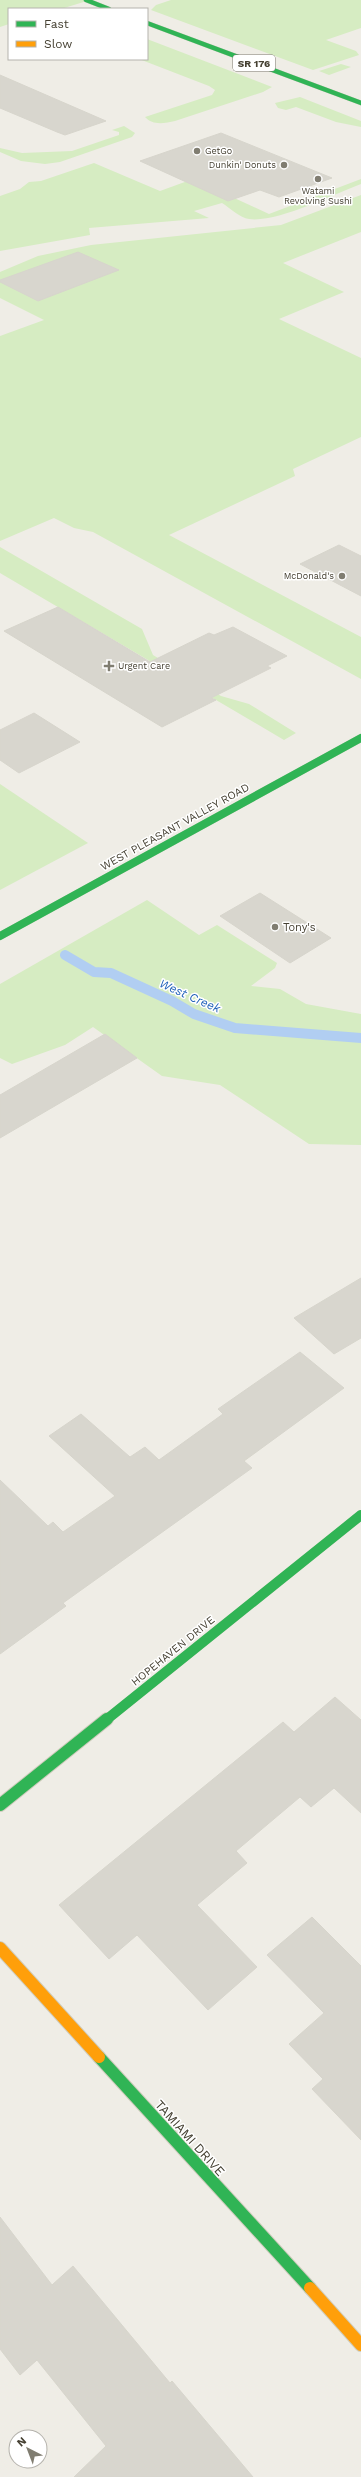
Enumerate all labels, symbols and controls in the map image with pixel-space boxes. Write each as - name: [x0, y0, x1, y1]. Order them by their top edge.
- legend: [8, 8, 148, 60]
- text: Fast: [44, 17, 69, 31]
- text: Slow: [44, 37, 72, 51]
- road number: SR 176: [233, 55, 275, 71]
- marker: GetGo: [192, 146, 202, 156]
- place label: GetGo: [205, 146, 232, 156]
- place label: Dunkin' Donuts: [209, 160, 276, 170]
- marker: Dunkin' Donuts: [279, 160, 289, 170]
- marker: Watami Revolving Sushi: [313, 174, 323, 184]
- place label: Watami Revolving Sushi: [284, 186, 352, 206]
- place label: McDonald's: [284, 571, 334, 581]
- marker: McDonald's: [337, 571, 347, 581]
- marker: Urgent Care: [103, 660, 115, 672]
- place label: Urgent Care: [118, 661, 170, 671]
- street label: WEST PLEASANT VALLEY ROAD: [98, 781, 252, 873]
- place label: Tony's: [283, 921, 316, 934]
- marker: Tony's: [270, 922, 280, 932]
- water label: West Creek: [157, 976, 223, 1016]
- street label: HOPEHAVEN DRIVE: [129, 1613, 217, 1689]
- street label: TAMIAMI DRIVE: [152, 2097, 228, 2179]
- north arrow: [8, 2429, 48, 2469]
- text: N: [14, 2434, 29, 2449]

